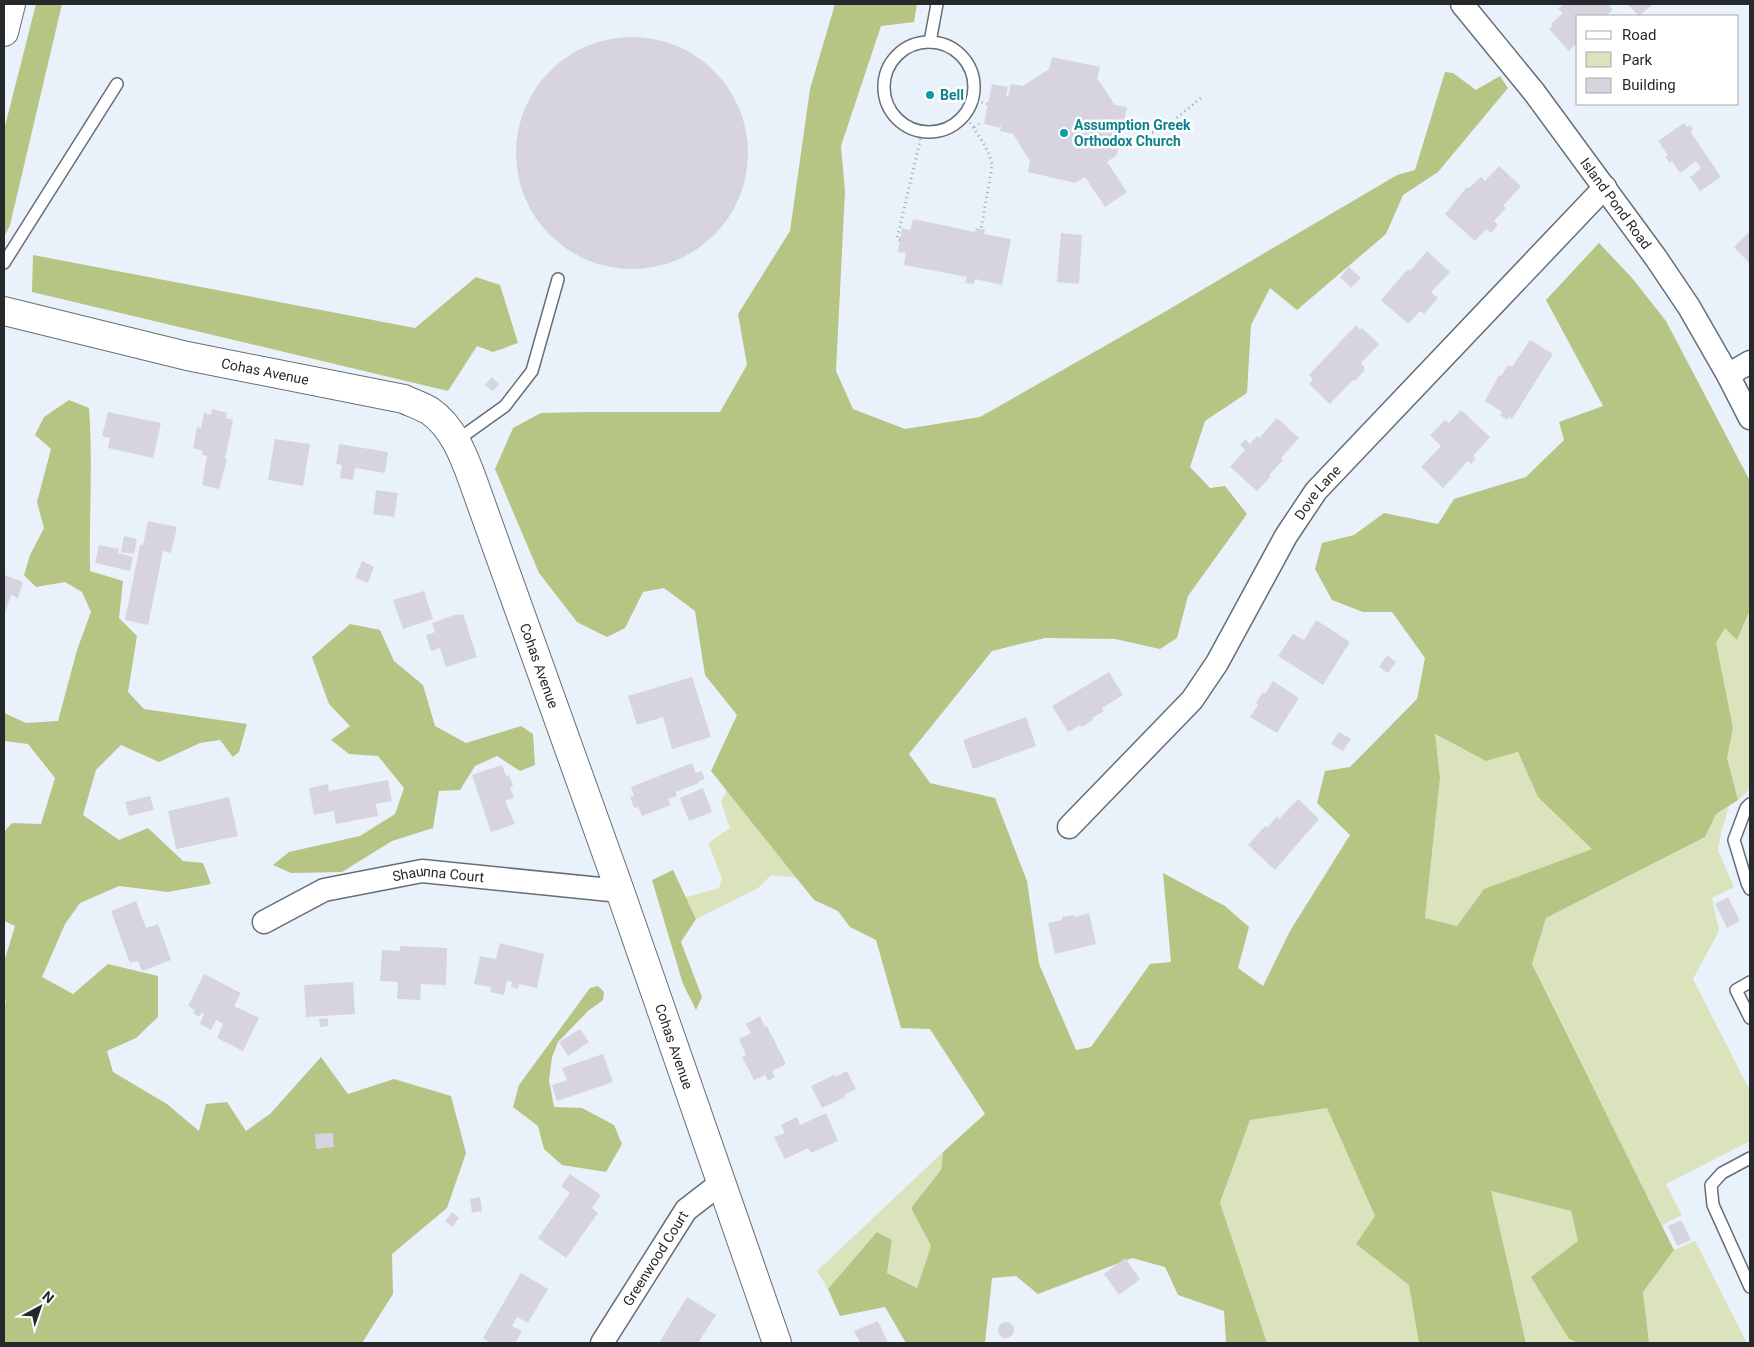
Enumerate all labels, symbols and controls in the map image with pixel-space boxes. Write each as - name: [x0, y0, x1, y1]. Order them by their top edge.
- legend: [1576, 15, 1739, 105]
- text: Road: [1622, 26, 1656, 44]
- text: Park: [1622, 51, 1653, 69]
- text: Building: [1622, 76, 1676, 94]
- place label: Bell: [940, 87, 964, 103]
- marker: Bell: [924, 89, 936, 101]
- place label: Assumption Greek Orthodox Church: [1074, 117, 1191, 149]
- marker: Assumption Greek Orthodox Church: [1058, 127, 1070, 139]
- street label: Island Pond Road: [1577, 155, 1655, 252]
- street label: Cohas Avenue: [220, 355, 310, 388]
- street label: Dove Lane: [1291, 462, 1344, 523]
- street label: Cohas Avenue: [517, 621, 562, 710]
- street label: Shaunna Court: [391, 863, 485, 885]
- street label: Cohas Avenue: [652, 1002, 696, 1091]
- street label: Greenwood Court: [619, 1208, 692, 1309]
- north arrow: [15, 1282, 65, 1332]
- text: N: [39, 1288, 57, 1306]

